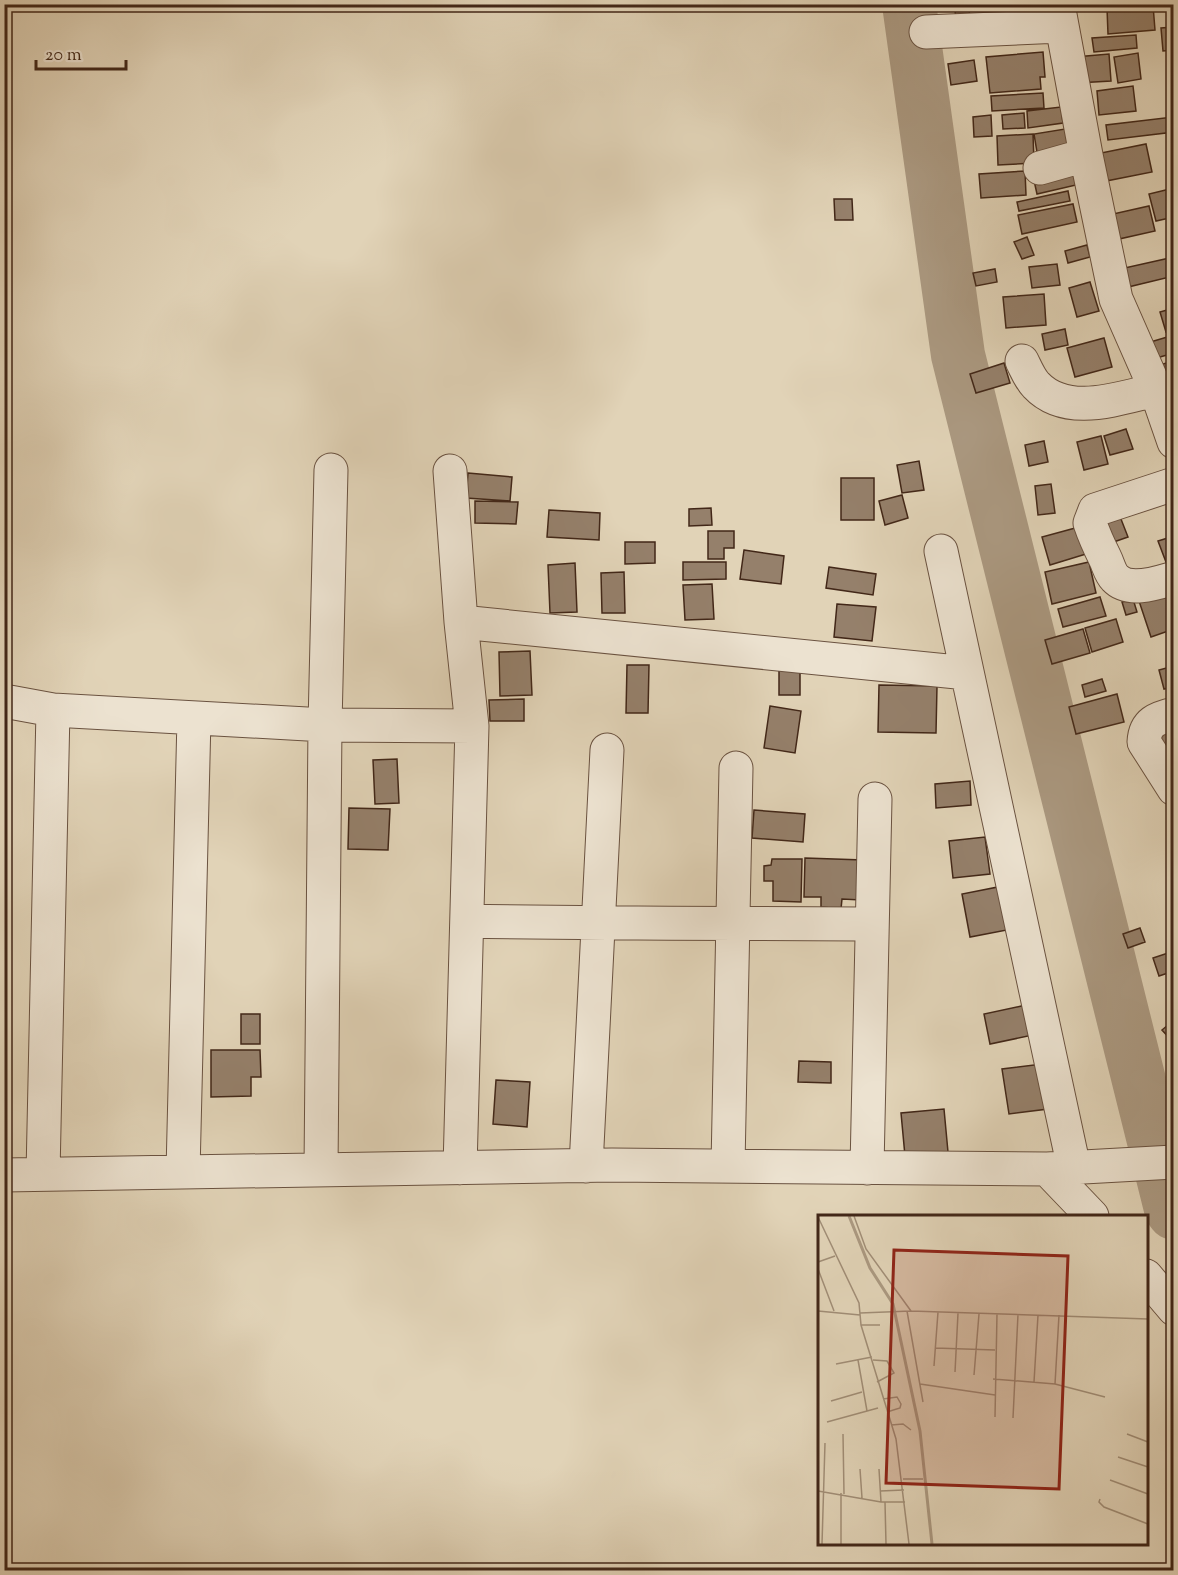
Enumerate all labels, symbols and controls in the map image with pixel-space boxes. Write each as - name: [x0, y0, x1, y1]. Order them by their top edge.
- scale bar: [36, 33, 126, 71]
- text: 20 m: [45, 43, 82, 69]
- inset map: [818, 1215, 1148, 1545]

